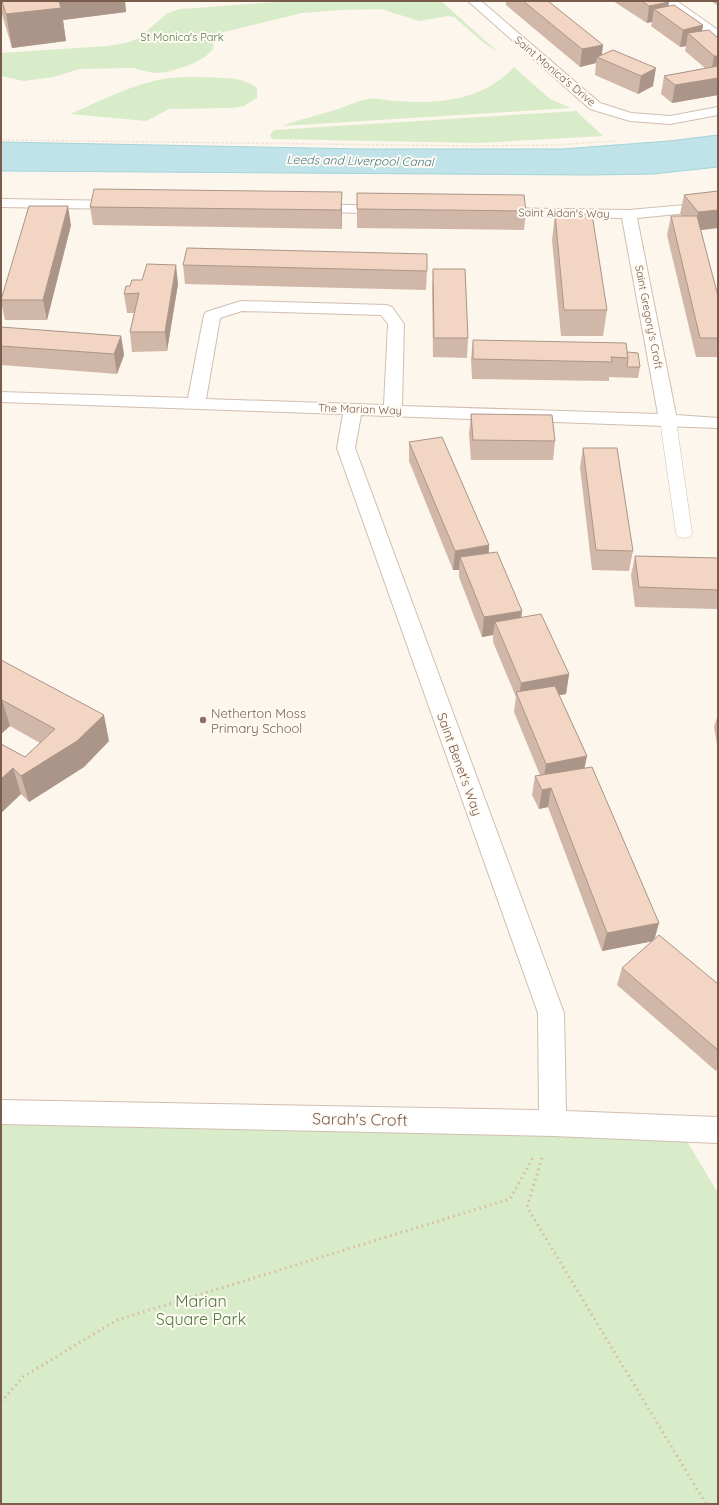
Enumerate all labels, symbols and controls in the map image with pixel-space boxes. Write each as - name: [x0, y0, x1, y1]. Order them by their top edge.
- park label: St Monica's Park: [140, 30, 224, 44]
- street label: Saint Monica's Drive: [511, 33, 599, 109]
- water label: Leeds and Liverpool Canal: [286, 152, 435, 169]
- street label: Saint Aidan's Way: [518, 205, 610, 221]
- street label: Saint Gregory's Croft: [632, 264, 666, 370]
- street label: The Marian Way: [318, 401, 402, 417]
- place label: Netherton Moss Primary School: [211, 705, 306, 736]
- street label: Saint Benet's Way: [434, 710, 486, 818]
- marker: Netherton Moss Primary School: [198, 715, 208, 725]
- street label: Sarah's Croft: [312, 1108, 408, 1130]
- park label: Marian Square Park: [156, 1291, 246, 1329]

